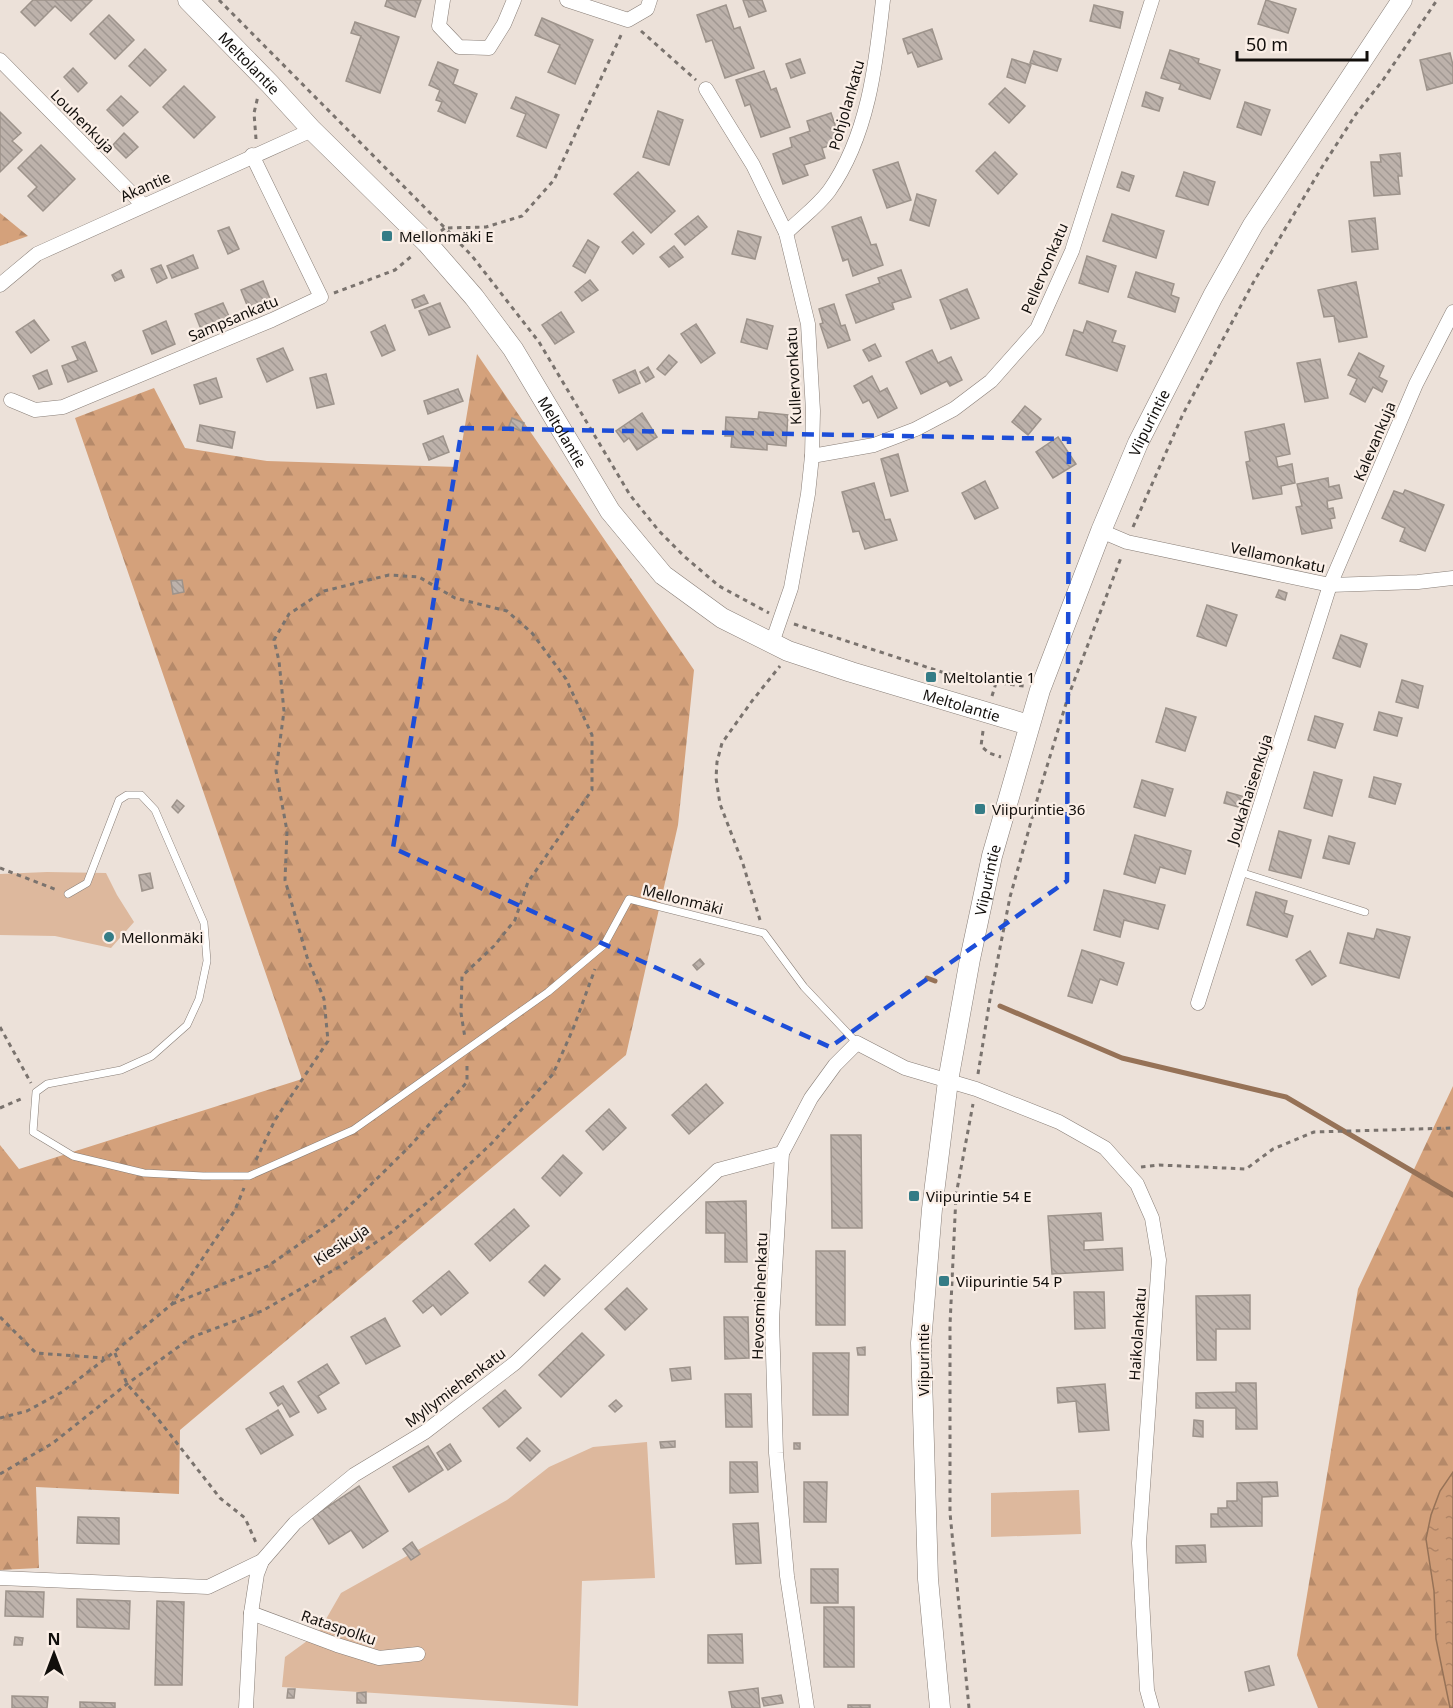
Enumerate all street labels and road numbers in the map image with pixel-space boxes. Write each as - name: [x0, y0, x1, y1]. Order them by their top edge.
- street label: Meltolantie: [214, 27, 284, 99]
- street label: Pohjolankatu: [824, 58, 868, 152]
- street label: Louhenkuja: [47, 85, 119, 157]
- street label: Akantie: [117, 166, 173, 206]
- street label: Pellervonkatu: [1016, 219, 1072, 317]
- street label: Sampsankatu: [185, 290, 281, 346]
- street label: Kullervonkatu: [780, 327, 806, 425]
- street label: Viipurintie: [1124, 386, 1174, 459]
- street label: Meltolantie: [534, 392, 592, 471]
- street label: Kalevankuja: [1348, 398, 1400, 484]
- street label: Vellamonkatu: [1229, 537, 1327, 577]
- street label: Meltolantie: [920, 684, 1003, 726]
- street label: Joukahaisenkuja: [1221, 731, 1276, 849]
- street label: Viipurintie: [970, 842, 1005, 917]
- street label: Mellonmäki: [641, 879, 725, 919]
- street label: Kiesikuja: [309, 1219, 373, 1269]
- street label: Hevosmiehenkatu: [747, 1232, 771, 1360]
- street label: Haikolankatu: [1124, 1287, 1150, 1381]
- street label: Viipurintie: [913, 1324, 933, 1396]
- street label: Myllymiehenkatu: [401, 1343, 509, 1431]
- street label: Rataspolku: [299, 1605, 379, 1649]

